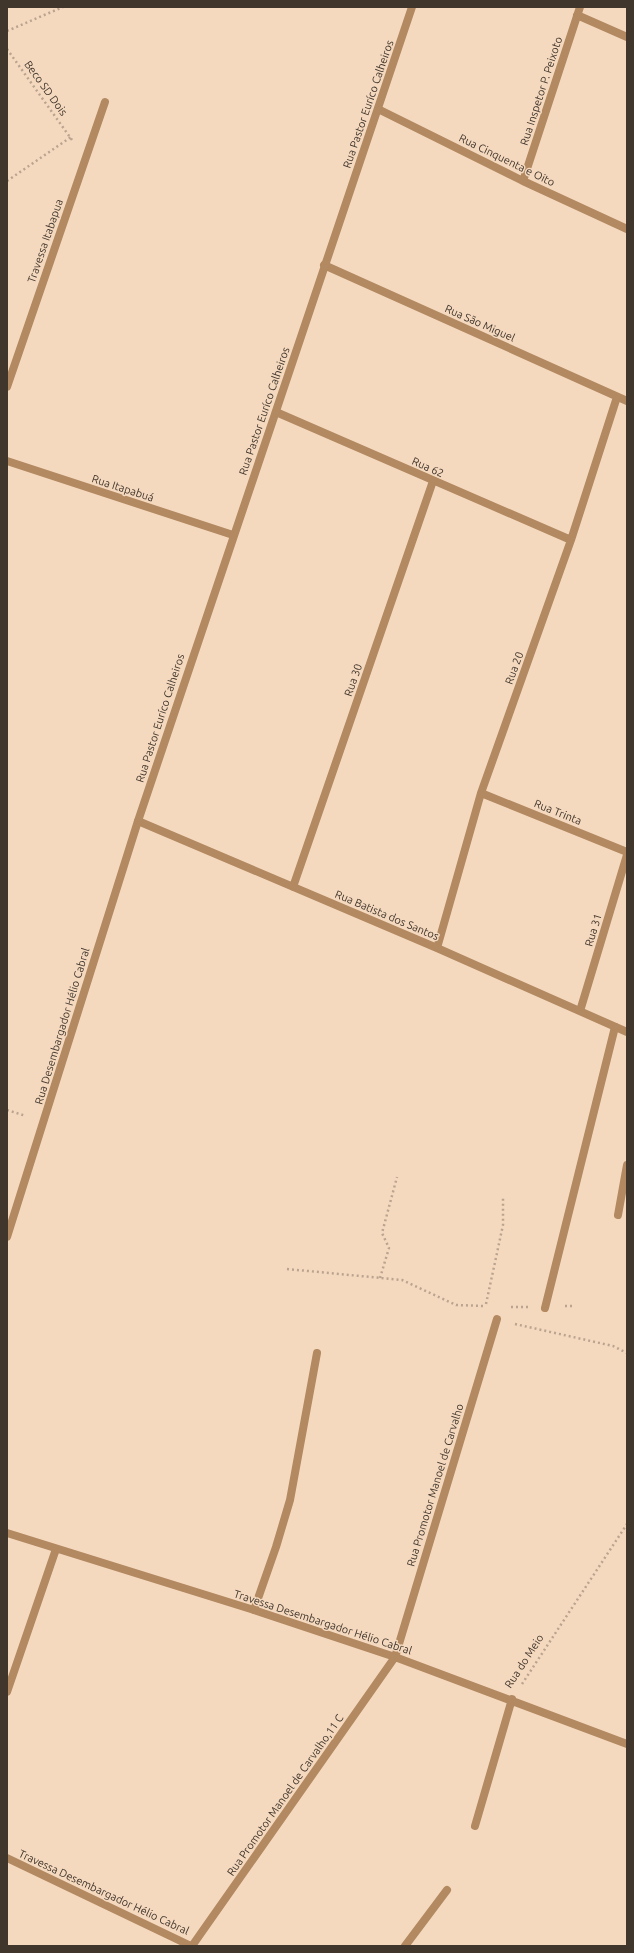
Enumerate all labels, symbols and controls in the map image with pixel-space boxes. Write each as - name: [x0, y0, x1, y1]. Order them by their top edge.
- street label: Rua Inspetor P. Peixoto: [518, 35, 564, 147]
- street label: Rua Pastor Euríco Calheiros: [340, 38, 396, 170]
- street label: Beco SD Dois: [22, 58, 70, 118]
- street label: Rua Cinquenta e Oito: [457, 132, 557, 188]
- street label: Travessa Itabapua: [25, 197, 65, 285]
- street label: Rua São Miguel: [443, 302, 517, 344]
- street label: Rua Pastor Euríco Calheiros: [236, 345, 292, 477]
- street label: Rua 62: [410, 455, 446, 479]
- street label: Rua Itapabuá: [90, 472, 156, 504]
- street label: Rua 20: [503, 650, 525, 686]
- street label: Rua Pastor Euríco Calheiros: [134, 652, 187, 784]
- street label: Rua 30: [342, 662, 364, 698]
- street label: Rua Trinta: [533, 797, 583, 827]
- street label: Rua Batista dos Santos: [333, 888, 441, 942]
- street label: Rua 31: [582, 912, 604, 948]
- street label: Rua Desembargador Hélio Cabral: [32, 946, 92, 1106]
- street label: Rua Promotor Manoel de Carvalho: [404, 1402, 466, 1568]
- street label: Travessa Desembargador Hélio Cabral: [232, 1587, 414, 1657]
- street label: Rua do Meio: [502, 1632, 546, 1690]
- street label: Rua Promotor Manoel de Carvalho,11 C: [224, 1712, 346, 1878]
- street label: Travessa Desembargador Hélio Cabral: [17, 1847, 191, 1937]

